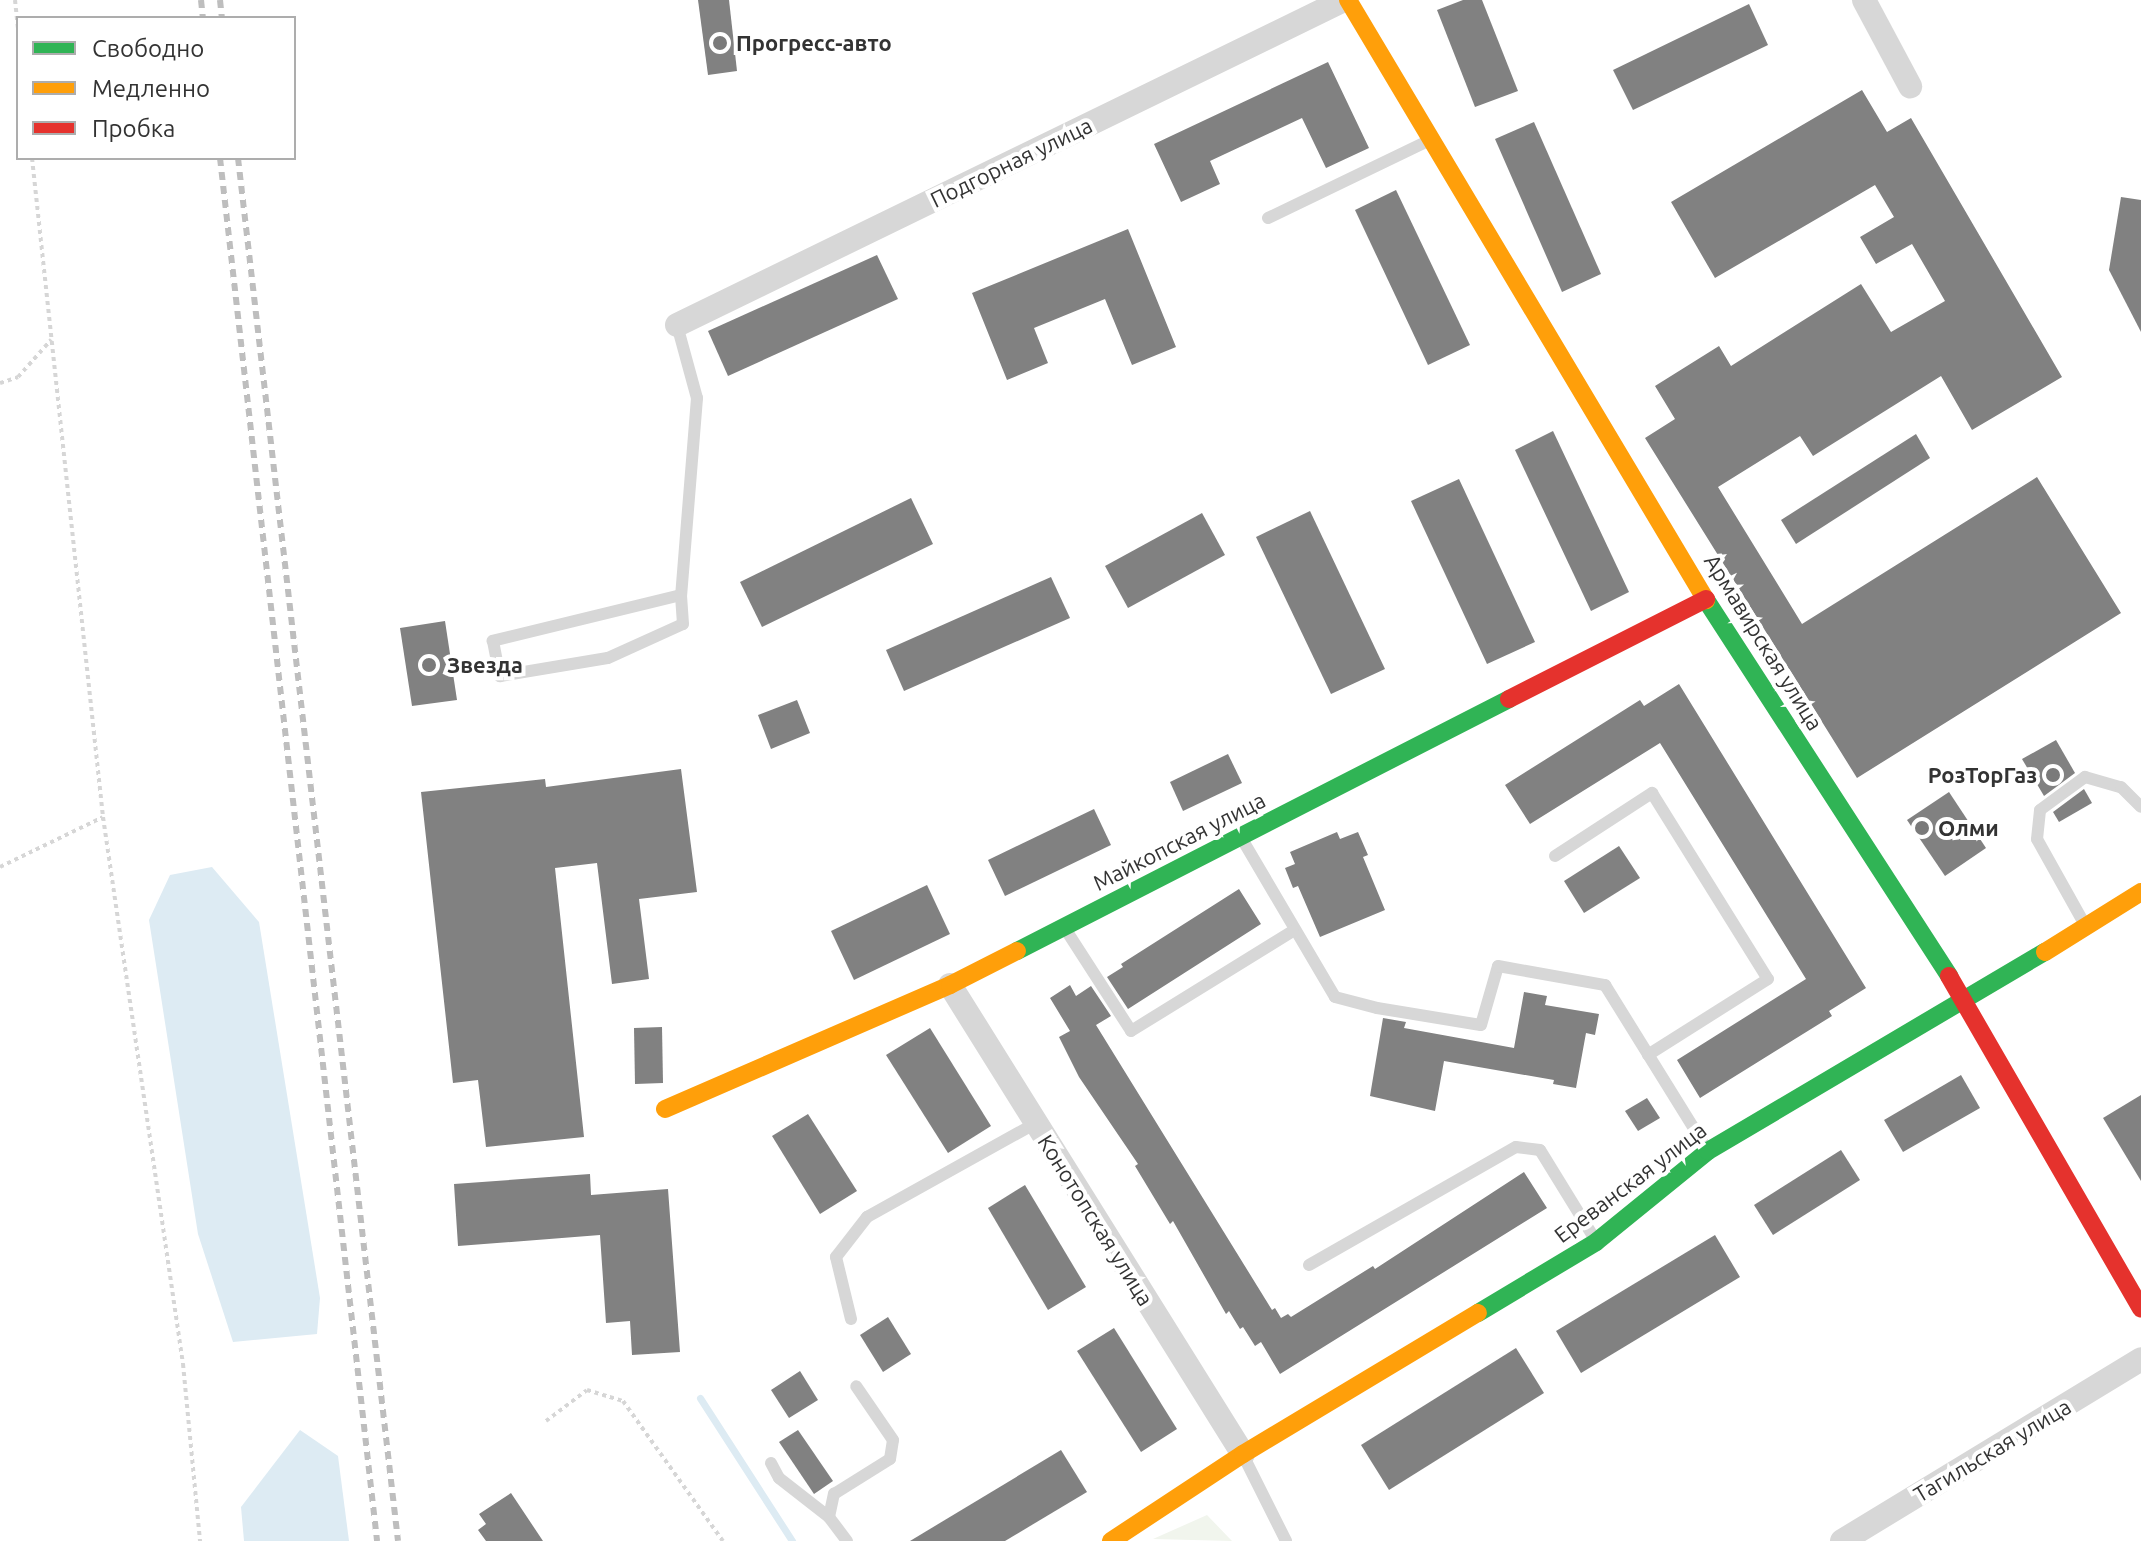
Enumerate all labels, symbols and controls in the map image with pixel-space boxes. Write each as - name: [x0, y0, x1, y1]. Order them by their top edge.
- legend: [16, 16, 296, 160]
- place label: Прогресс-авто: [736, 30, 892, 56]
- marker: Прогресс-авто: [711, 34, 729, 52]
- text: Свободно: [92, 35, 204, 62]
- text: Медленно: [92, 75, 210, 102]
- street label: Подгорная улица: [926, 111, 1096, 213]
- text: Пробка: [92, 115, 175, 142]
- street label: Армавирская улица: [1699, 549, 1829, 735]
- place label: Звезда: [447, 652, 523, 678]
- marker: Звезда: [418, 654, 440, 676]
- place label: РозТорГаз: [1928, 762, 2037, 788]
- marker: РозТорГаз: [2044, 766, 2062, 784]
- street label: Майкопская улица: [1088, 786, 1270, 896]
- place label: Олми: [1938, 815, 1999, 841]
- marker: Олми: [1913, 819, 1931, 837]
- street label: Ереванская улица: [1549, 1116, 1711, 1248]
- street label: Конотопская улица: [1033, 1130, 1159, 1310]
- street label: Тагильская улица: [1909, 1393, 2075, 1507]

